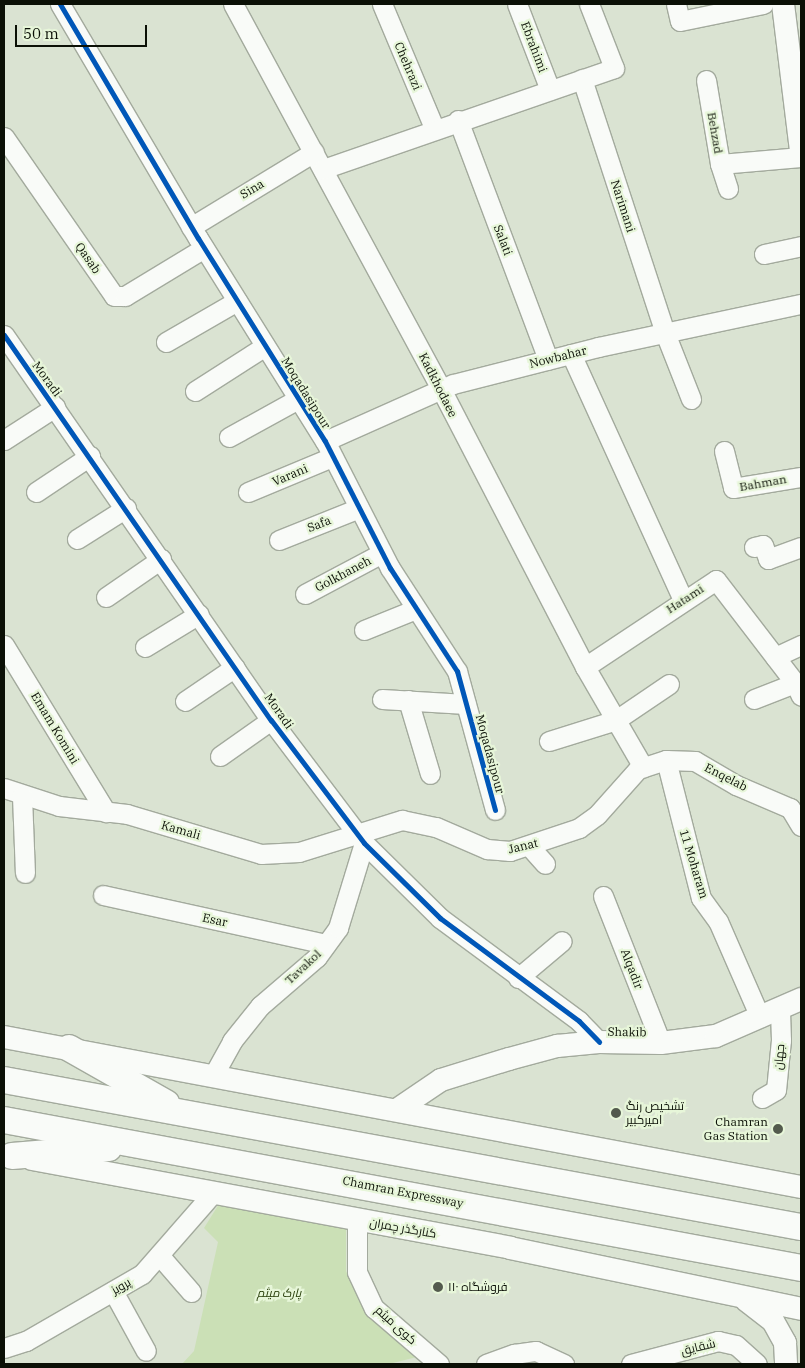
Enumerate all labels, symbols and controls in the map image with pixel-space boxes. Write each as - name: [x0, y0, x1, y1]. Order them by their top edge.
- scale bar: [18, 15, 150, 47]
- street label: Ebrahimi: [518, 20, 550, 74]
- text: 50 m: [23, 24, 59, 43]
- street label: Chehrazi: [391, 40, 425, 92]
- street label: Behzad: [704, 111, 726, 155]
- street label: Sina: [238, 176, 266, 202]
- street label: Narimani: [608, 178, 638, 234]
- street label: Salati: [491, 223, 515, 257]
- street label: Qasab: [72, 240, 104, 276]
- street label: Nowbahar: [528, 343, 588, 371]
- street label: Kadkhodaee: [416, 350, 460, 420]
- street label: Moqadasipour: [278, 355, 334, 431]
- street label: Moradi: [29, 359, 65, 399]
- street label: Varani: [270, 461, 310, 489]
- street label: Bahman: [738, 472, 788, 494]
- street label: Safa: [305, 513, 333, 535]
- street label: Golkhaneh: [312, 553, 374, 595]
- street label: Hatami: [664, 582, 706, 616]
- street label: Emam Komini: [28, 689, 82, 767]
- street label: Moradi: [262, 690, 296, 732]
- street label: Moqadasipour: [472, 713, 508, 795]
- street label: Enqelab: [702, 760, 750, 794]
- street label: Kamali: [160, 818, 202, 842]
- street label: 11 Moharam: [677, 828, 711, 900]
- street label: Janat: [507, 836, 539, 856]
- street label: Esar: [201, 910, 229, 930]
- street label: Tavakol: [282, 947, 324, 987]
- street label: Alqadir: [618, 947, 646, 991]
- street label: Shakib: [607, 1024, 647, 1040]
- street label: جهان: [771, 1043, 787, 1071]
- place label: تشخیص رنگ امیرکبیر: [626, 1099, 684, 1127]
- marker: تشخیص رنگ امیرکبیر: [610, 1107, 622, 1119]
- place label: Chamran Gas Station: [704, 1115, 768, 1143]
- marker: Chamran Gas Station: [772, 1123, 784, 1135]
- street label: Chamran Expressway: [341, 1173, 465, 1211]
- street label: کنارگذر چمران: [368, 1215, 438, 1241]
- street label: پرویز: [109, 1275, 133, 1297]
- place label: فروشگاه ۱۱۰: [448, 1280, 508, 1294]
- marker: فروشگاه ۱۱۰: [432, 1281, 444, 1293]
- park label: پارک میثم: [257, 1286, 301, 1300]
- street label: کوی میثم: [372, 1303, 420, 1347]
- street label: شقایق: [679, 1336, 717, 1358]

